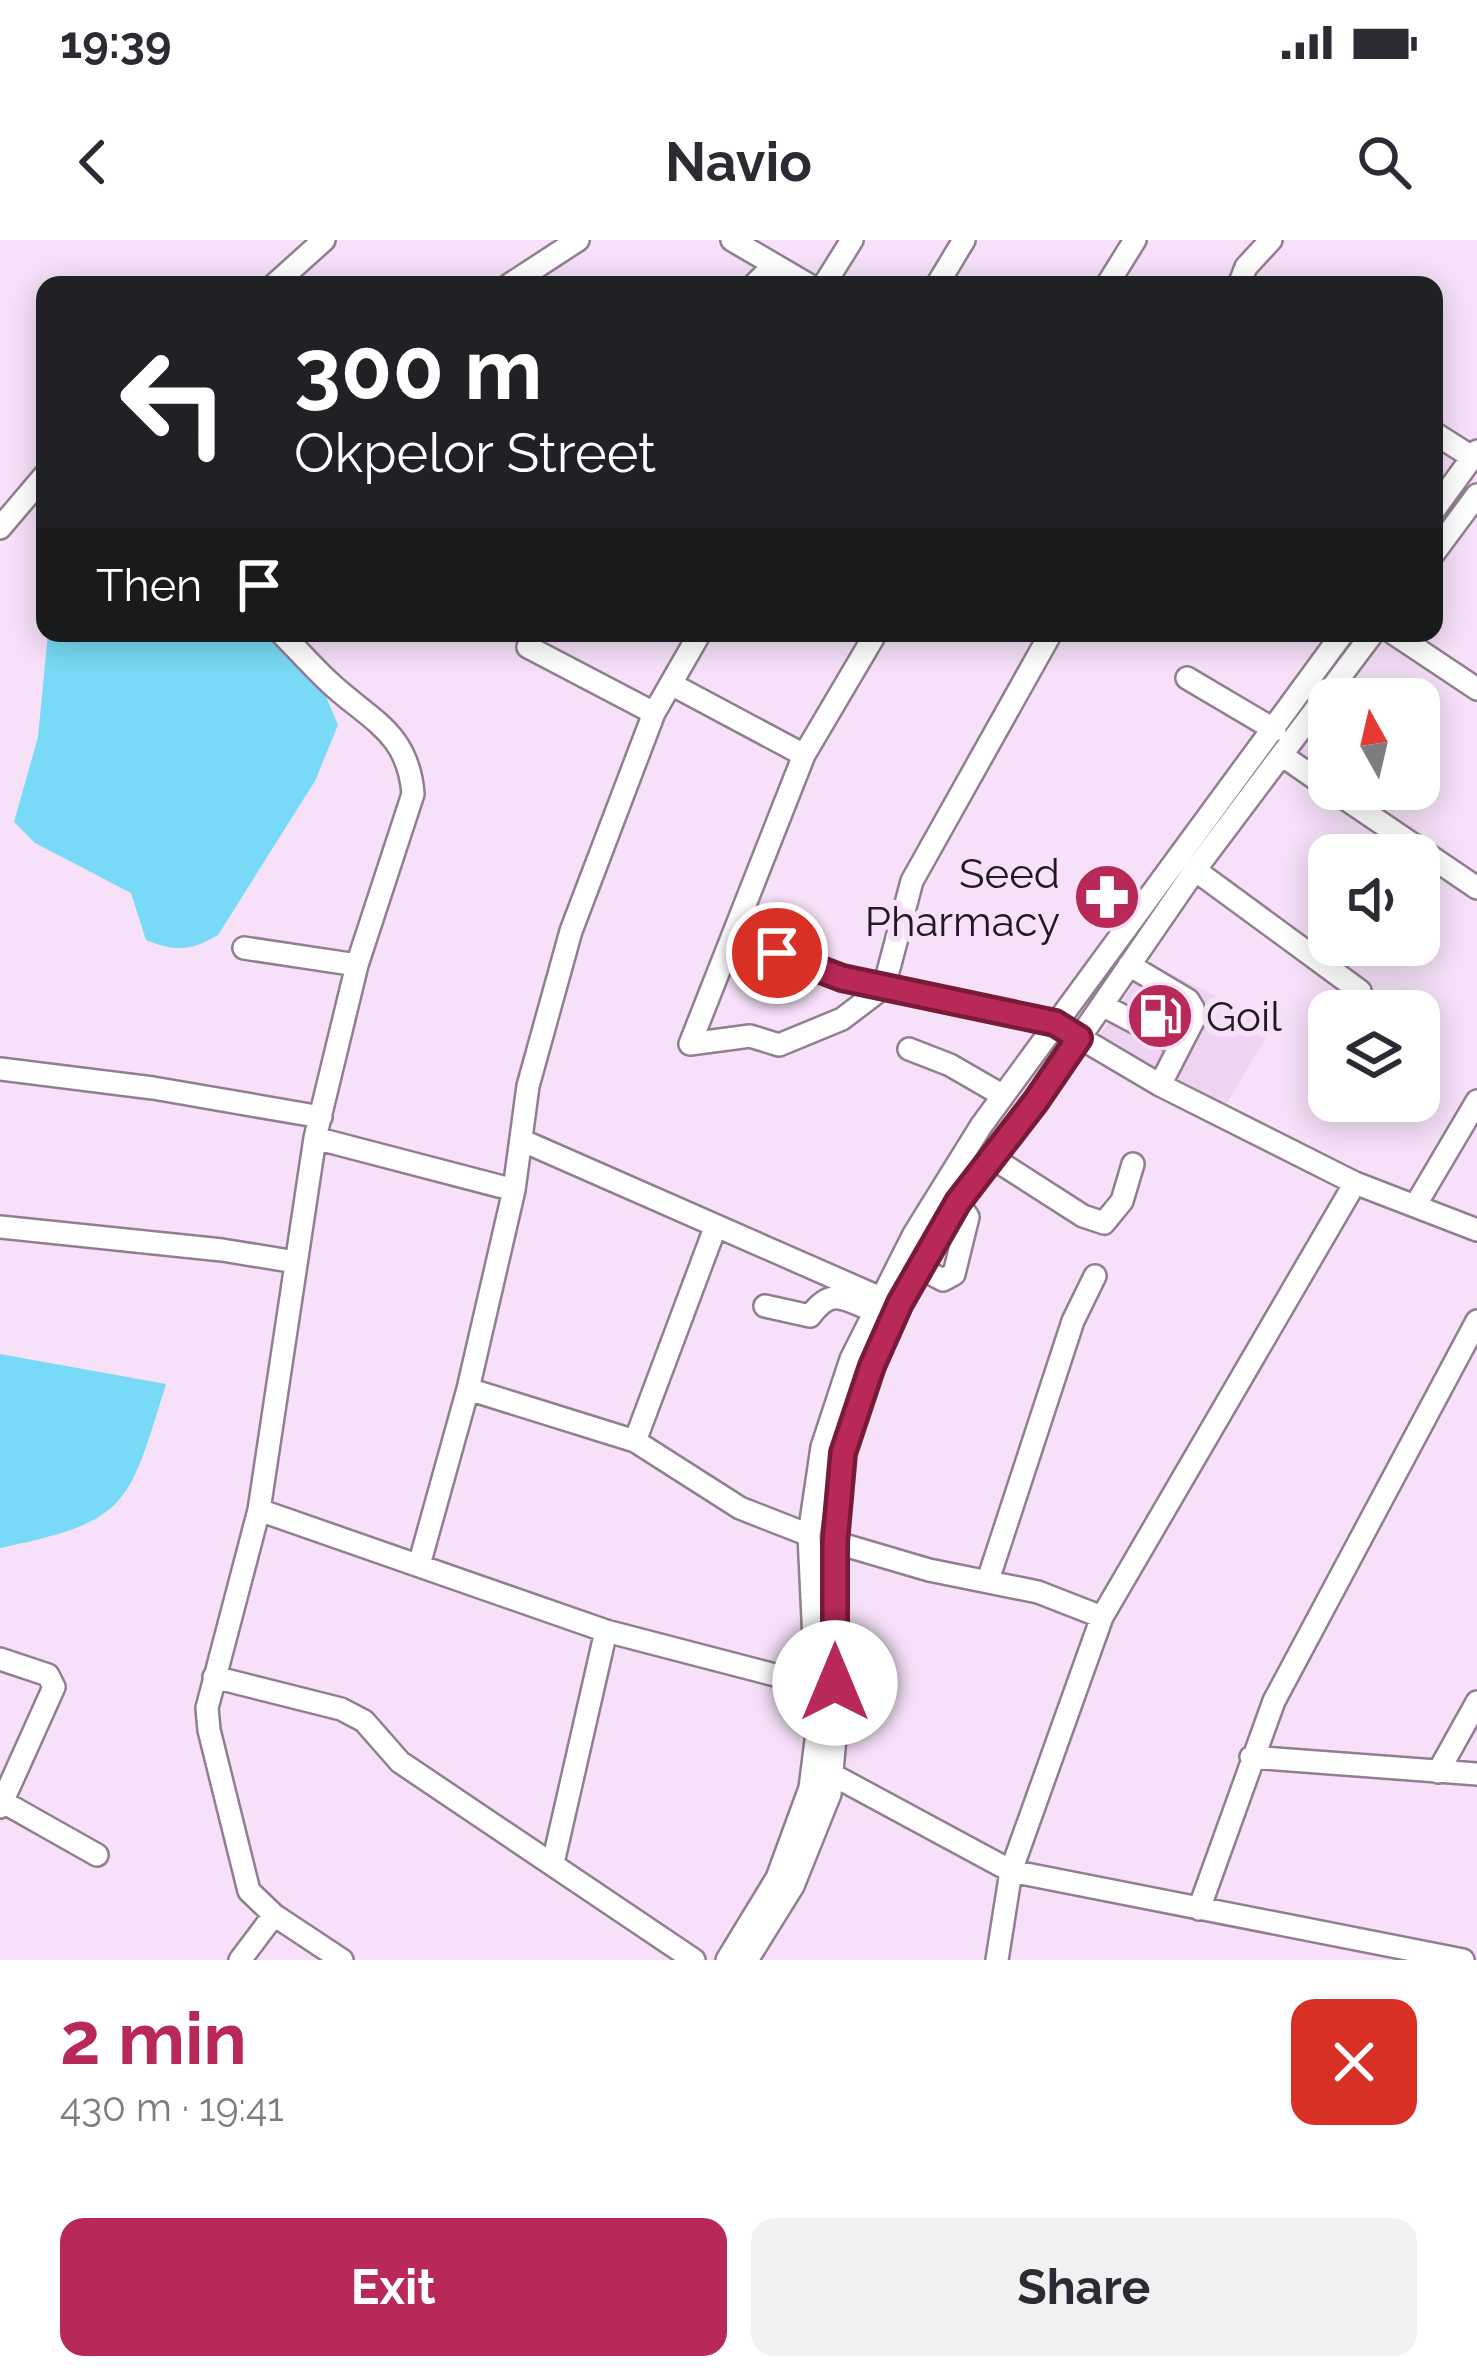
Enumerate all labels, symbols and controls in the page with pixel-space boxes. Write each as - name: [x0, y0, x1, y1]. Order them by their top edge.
- text: 19:39: [60, 16, 171, 69]
- icon: back: [60, 129, 126, 195]
- icon: search: [1351, 129, 1417, 195]
- text: Navio: [665, 130, 812, 194]
- text: 300 m: [294, 320, 542, 419]
- icon: left: [96, 324, 252, 480]
- text: Okpelor Street: [294, 421, 656, 485]
- icon: arrive: [226, 552, 292, 618]
- text: Then: [96, 559, 202, 612]
- north arrow: [1308, 678, 1440, 810]
- map controls: [1308, 678, 1440, 1122]
- button: sound: [1308, 834, 1440, 966]
- place label: Seed Pharmacy: [865, 849, 1060, 946]
- pharmacy icon: Seed Pharmacy: [1072, 862, 1142, 932]
- pin: [726, 902, 828, 1004]
- icon: arrive: [744, 920, 810, 986]
- fuel station icon: Goil: [1125, 981, 1195, 1051]
- button: layers: [1308, 990, 1440, 1122]
- place label: Goil: [1206, 992, 1282, 1041]
- position arrow: [772, 1620, 898, 1746]
- text: 2 min: [60, 1996, 247, 2081]
- button: close: [1291, 1999, 1417, 2125]
- text: 430 m · 19:41: [60, 2084, 284, 2130]
- button: Exit: [60, 2218, 727, 2356]
- button: Share: [751, 2218, 1417, 2356]

